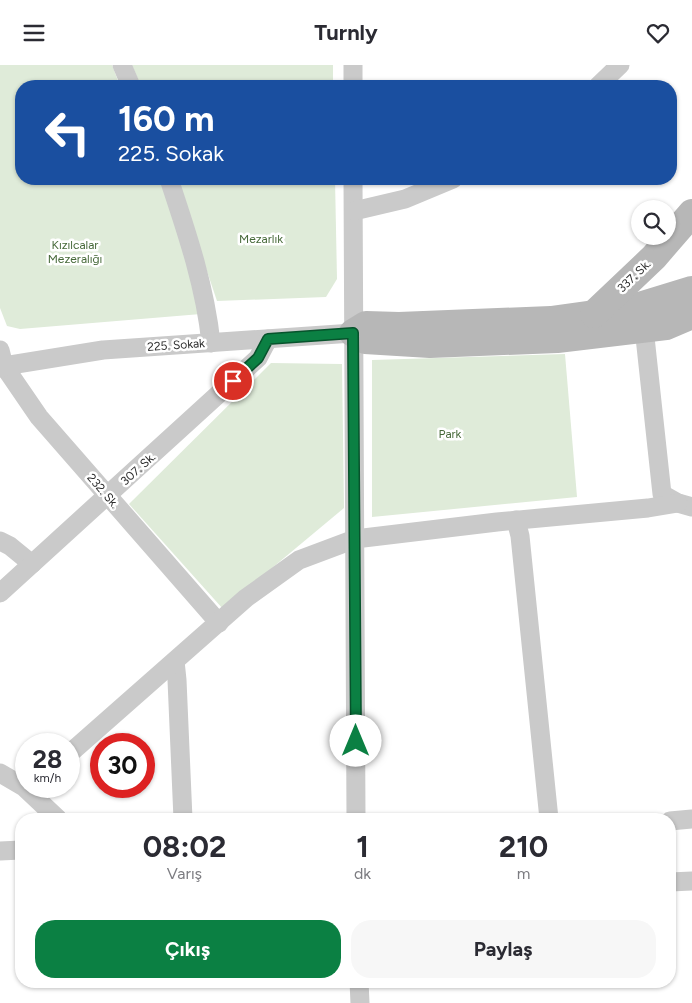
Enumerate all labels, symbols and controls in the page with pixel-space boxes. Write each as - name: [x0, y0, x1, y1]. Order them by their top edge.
- icon: menu: [20, 19, 48, 47]
- text: Turnly: [314, 19, 378, 46]
- icon: heart: [644, 19, 672, 47]
- text: 160 m: [118, 98, 215, 140]
- icon: left: [35, 100, 100, 165]
- text: 225. Sokak: [118, 140, 224, 167]
- map controls: [631, 200, 676, 245]
- button: search: [631, 200, 676, 245]
- park label: Mezarlık: [239, 232, 283, 246]
- park label: Kızılcalar Mezeralığı: [48, 238, 102, 266]
- street label: 337. Sk.: [615, 257, 653, 295]
- street label: 225. Sokak: [147, 336, 205, 354]
- pin: [212, 360, 254, 402]
- icon: arrive: [219, 367, 247, 395]
- park label: Park: [439, 427, 462, 441]
- street label: 307. Sk.: [118, 450, 158, 488]
- street label: 232. Sk.: [84, 471, 122, 511]
- position arrow: [329, 714, 381, 766]
- speed limit sign: 30: [90, 733, 155, 798]
- text: 28: [33, 744, 62, 774]
- text: km/h: [34, 771, 61, 785]
- text: 08:02: [143, 828, 226, 865]
- text: 1: [356, 828, 369, 865]
- text: 210: [499, 828, 548, 865]
- text: Varış: [167, 864, 202, 883]
- text: dk: [354, 864, 371, 883]
- text: m: [517, 864, 530, 883]
- button: Çıkış: [35, 920, 341, 978]
- button: Paylaş: [351, 920, 656, 978]

